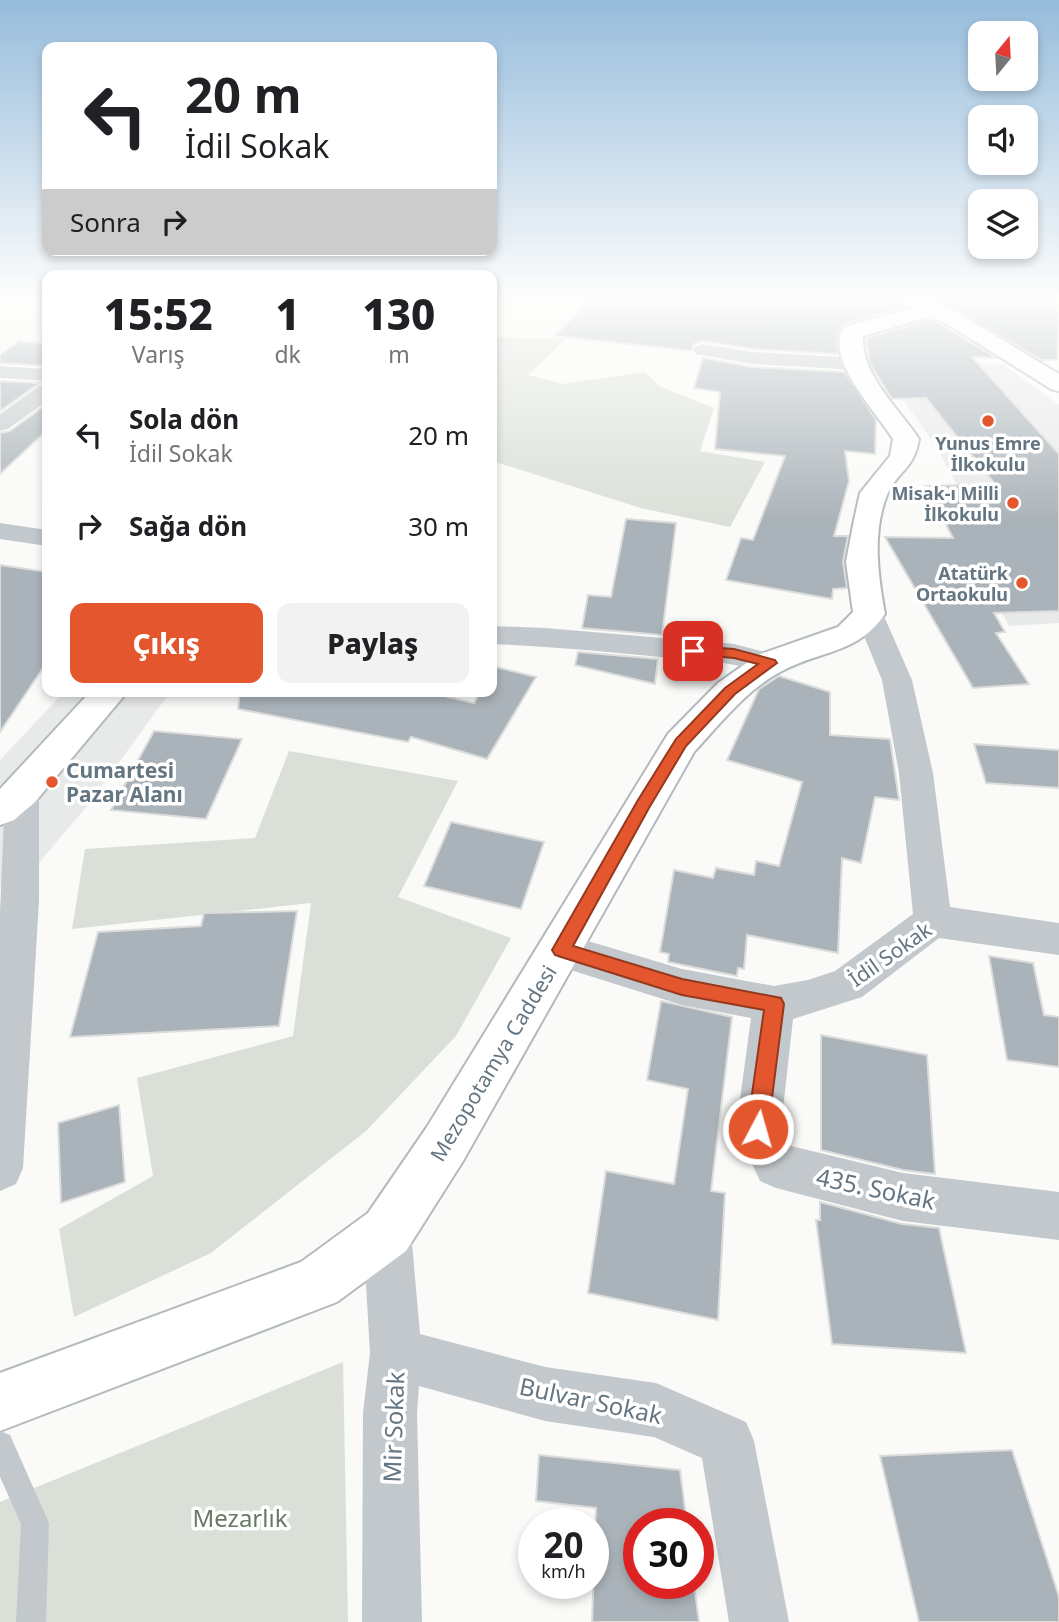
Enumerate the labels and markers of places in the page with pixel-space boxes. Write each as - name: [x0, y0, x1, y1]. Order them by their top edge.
- marker: Yunus Emre İlkokulu: [980, 413, 996, 429]
- place label: Yunus Emre İlkokulu: [935, 431, 1041, 476]
- place label: Misak-ı Milli İlkokulu: [891, 481, 999, 526]
- marker: Misak-ı Milli İlkokulu: [1005, 495, 1021, 511]
- place label: Atatürk Ortaokulu: [916, 561, 1009, 606]
- marker: Atatürk Ortaokulu: [1014, 575, 1030, 591]
- pin: [663, 621, 723, 681]
- place label: Cumartesi Pazar Alanı: [66, 756, 183, 808]
- marker: Cumartesi Pazar Alanı: [44, 774, 60, 790]

